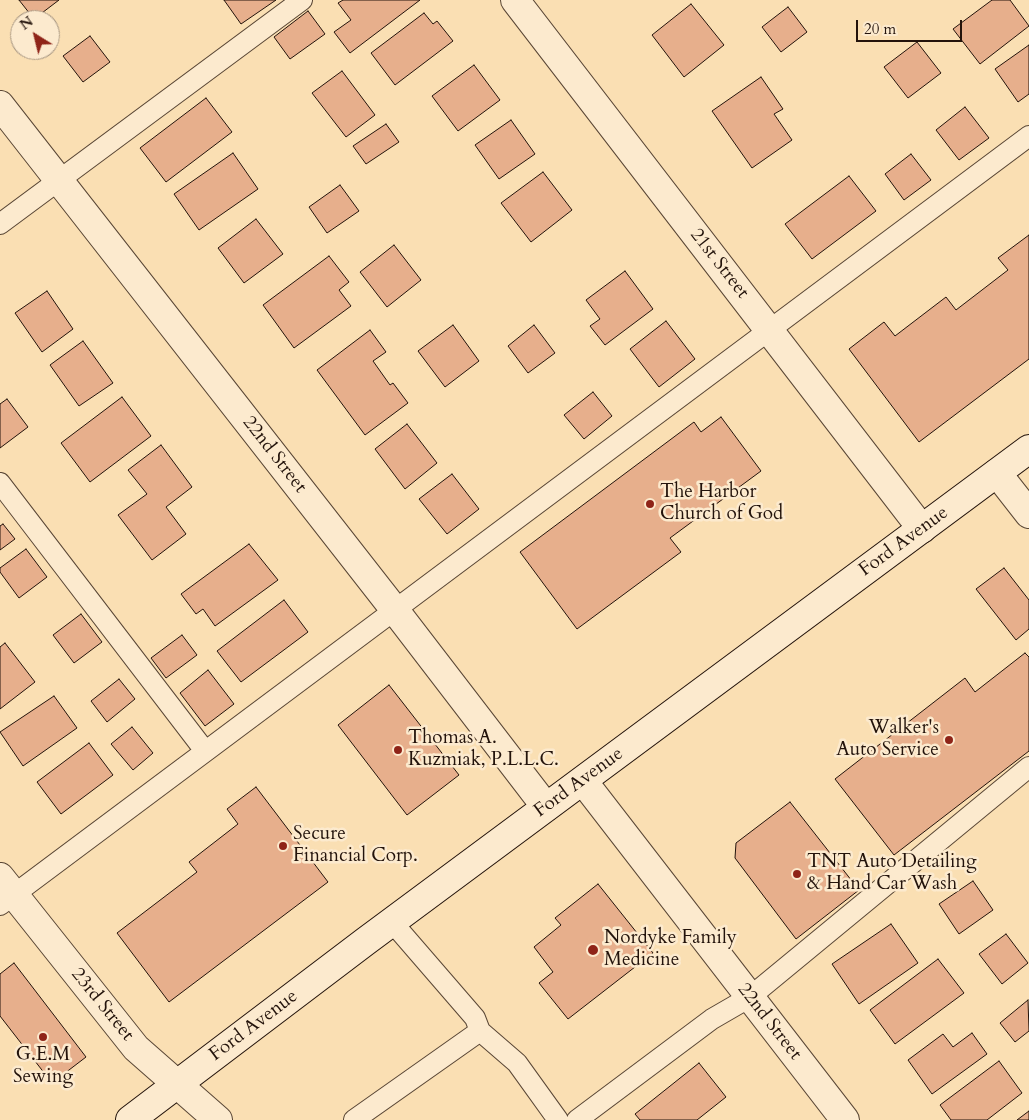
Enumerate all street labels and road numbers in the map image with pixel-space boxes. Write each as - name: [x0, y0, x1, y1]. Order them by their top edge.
- street label: 21st Street: [685, 224, 753, 304]
- street label: 22nd Street: [237, 412, 311, 498]
- street label: Ford Avenue: [855, 502, 953, 582]
- street label: Ford Avenue: [530, 743, 628, 823]
- street label: 23rd Street: [66, 964, 138, 1046]
- street label: 22nd Street: [732, 979, 806, 1065]
- street label: Ford Avenue: [205, 985, 303, 1067]

